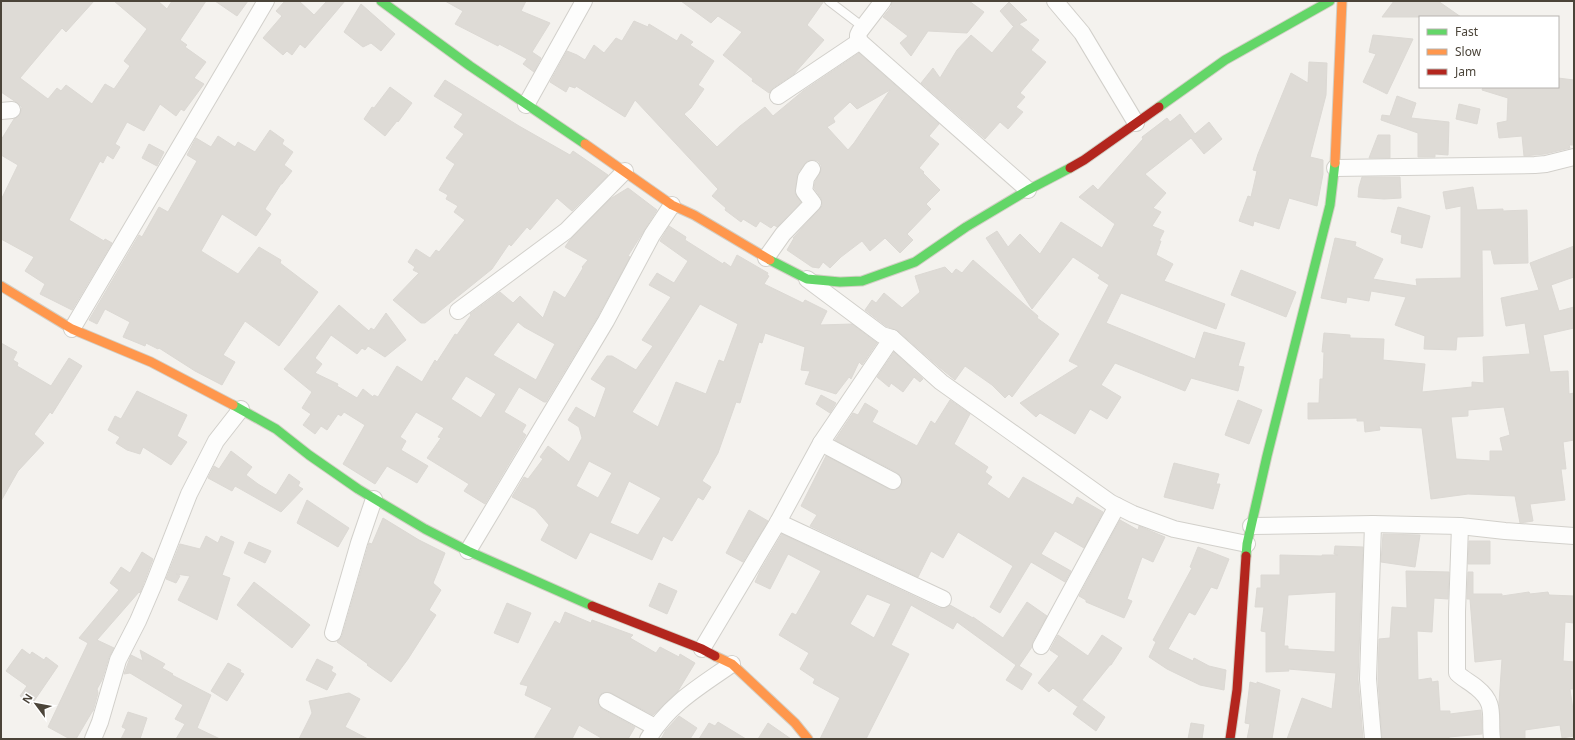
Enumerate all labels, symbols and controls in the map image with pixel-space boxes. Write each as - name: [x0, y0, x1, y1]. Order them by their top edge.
- legend: [1419, 16, 1559, 88]
- text: Fast: [1455, 23, 1479, 40]
- text: Slow: [1455, 43, 1482, 60]
- text: Jam: [1454, 63, 1476, 80]
- north arrow: [16, 684, 56, 724]
- text: N: [18, 691, 36, 706]

